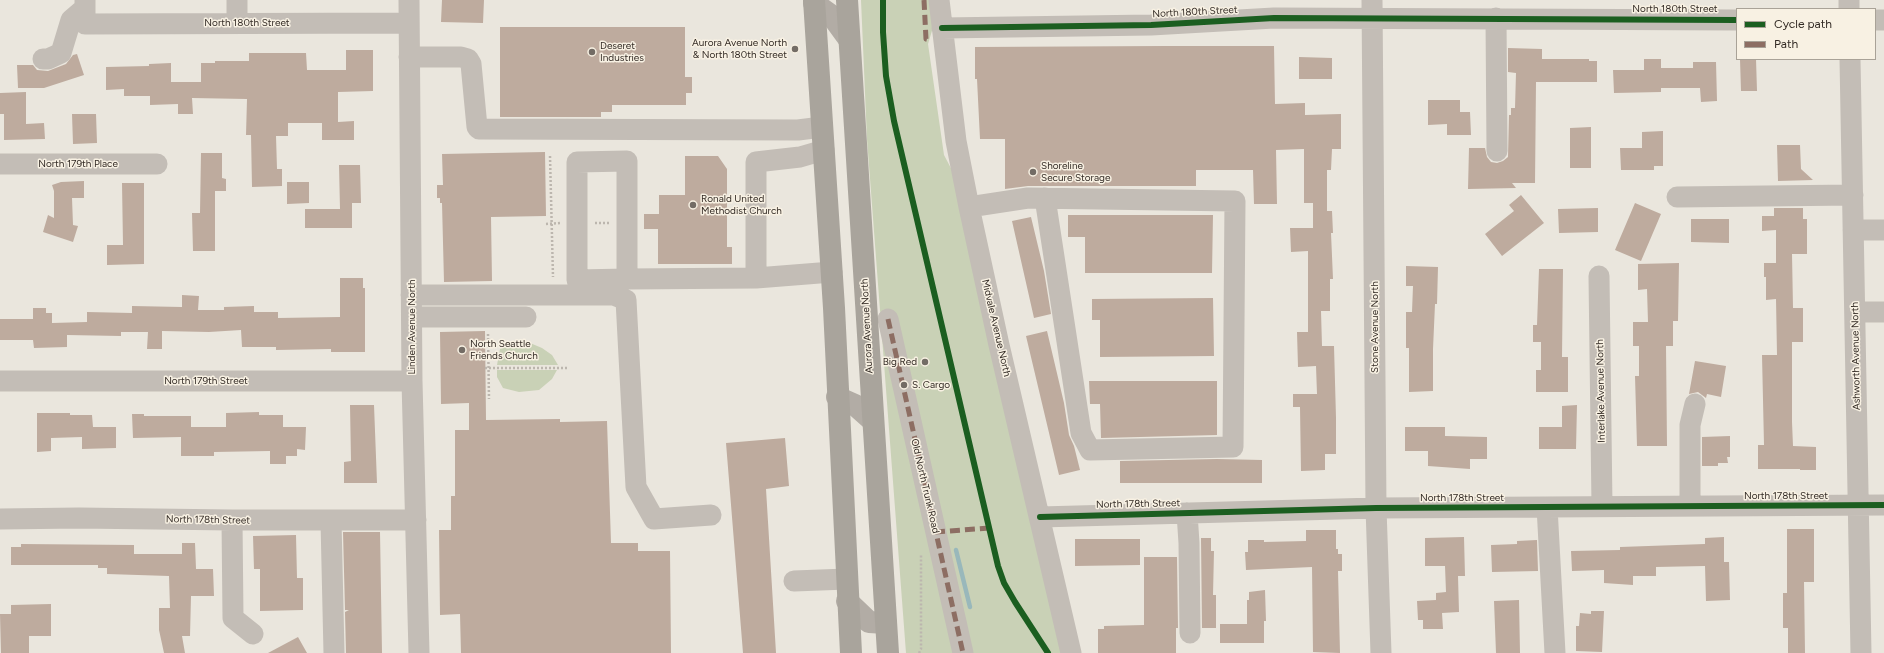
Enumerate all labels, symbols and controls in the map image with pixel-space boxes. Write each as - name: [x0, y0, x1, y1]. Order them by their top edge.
- street label: North 180th Street: [1632, 3, 1718, 15]
- street label: North 180th Street: [1152, 4, 1238, 20]
- legend: [1736, 8, 1876, 60]
- street label: North 180th Street: [204, 17, 290, 29]
- text: Cycle path: [1774, 17, 1832, 31]
- place label: Aurora Avenue North & North 180th Street: [692, 37, 787, 60]
- text: Path: [1774, 37, 1798, 51]
- place label: Deseret Industries: [600, 40, 644, 64]
- marker: Aurora Avenue North & North 180th Street: [790, 44, 800, 54]
- marker: Deseret Industries: [587, 47, 597, 57]
- street label: North 179th Place: [38, 158, 118, 170]
- place label: Shoreline Secure Storage: [1041, 160, 1110, 184]
- marker: Shoreline Secure Storage: [1028, 167, 1038, 177]
- place label: Ronald United Methodist Church: [701, 193, 782, 216]
- marker: Ronald United Methodist Church: [688, 200, 698, 210]
- street label: Aurora Avenue North: [859, 278, 875, 374]
- street label: Midvale Avenue North: [979, 278, 1013, 378]
- street label: Linden Avenue North: [406, 279, 418, 375]
- street label: Stone Avenue North: [1369, 281, 1381, 373]
- street label: Ashworth Avenue North: [1849, 302, 1863, 410]
- place label: North Seattle Friends Church: [470, 338, 538, 362]
- street label: Interlake Avenue North: [1594, 339, 1608, 443]
- marker: North Seattle Friends Church: [457, 345, 467, 355]
- place label: Big Red: [883, 356, 917, 368]
- marker: Big Red: [920, 357, 930, 367]
- street label: North 179th Street: [164, 375, 248, 387]
- place label: S. Cargo: [912, 379, 950, 391]
- marker: S. Cargo: [899, 380, 909, 390]
- street label: Old North Trunk Road: [908, 437, 942, 535]
- street label: North 178th Street: [1744, 490, 1828, 502]
- street label: North 178th Street: [1420, 492, 1504, 504]
- street label: North 178th Street: [1096, 497, 1180, 511]
- street label: North 178th Street: [166, 513, 250, 527]

